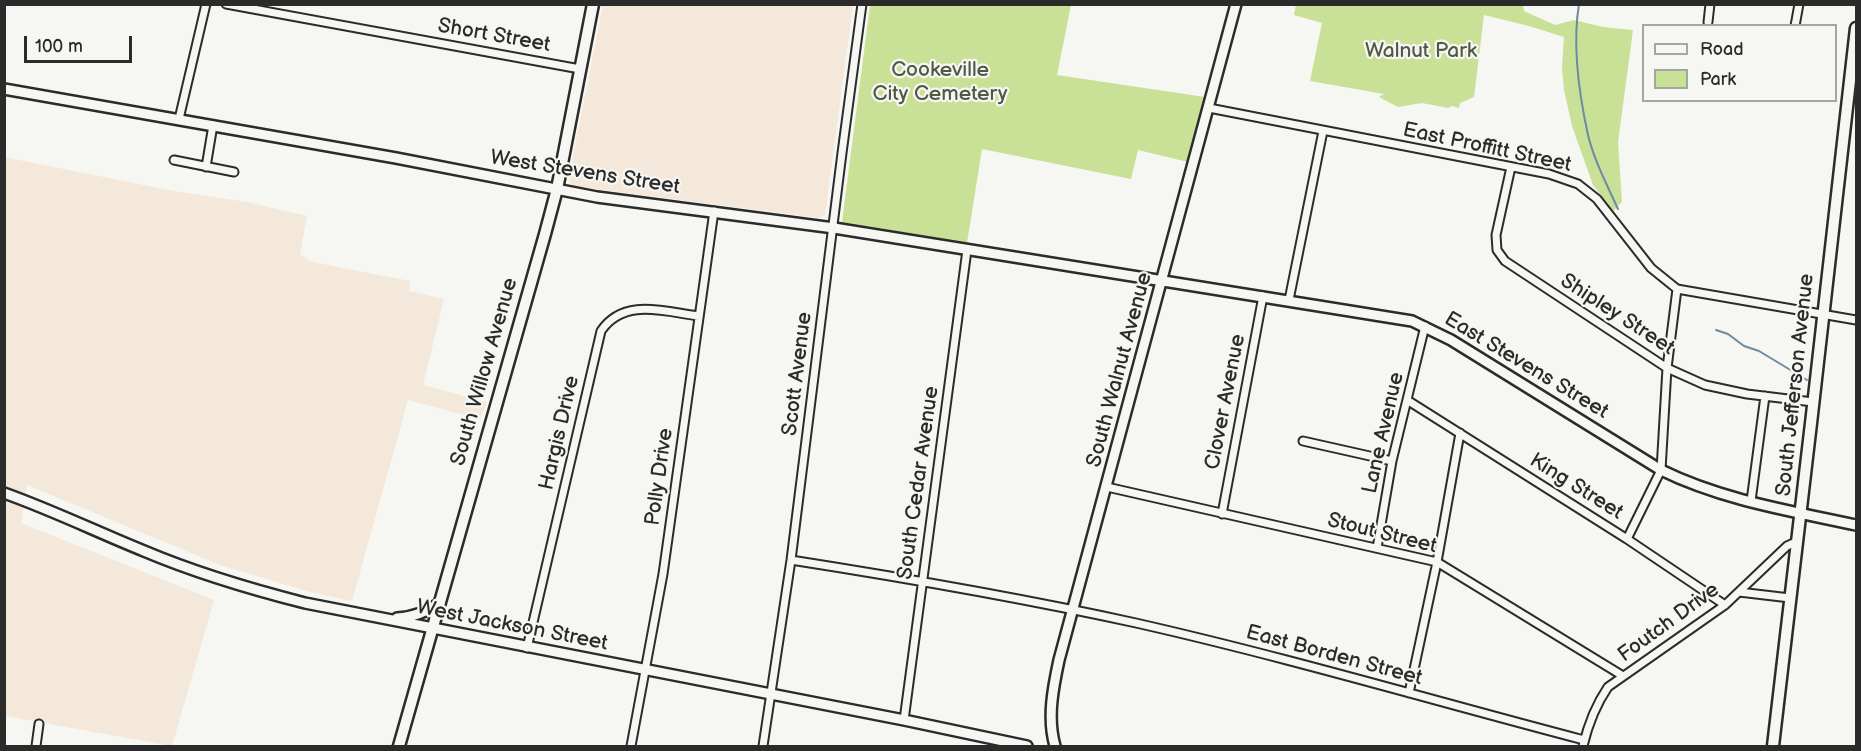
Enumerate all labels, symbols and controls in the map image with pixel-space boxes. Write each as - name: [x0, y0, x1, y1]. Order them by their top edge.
- street label: Short Street: [436, 14, 552, 58]
- scale bar: [27, 24, 135, 62]
- legend: [1642, 24, 1837, 102]
- text: 100 m: [35, 36, 83, 57]
- park label: Walnut Park: [1365, 39, 1477, 65]
- text: Road: [1700, 39, 1744, 60]
- park label: Cookeville City Cemetery: [872, 58, 1008, 108]
- text: Park: [1700, 69, 1736, 90]
- street label: East Proffitt Street: [1400, 118, 1574, 178]
- street label: West Stevens Street: [488, 146, 682, 200]
- street label: Shipley Street: [1555, 269, 1679, 361]
- street label: South Walnut Avenue: [1082, 270, 1158, 470]
- street label: South Jefferson Avenue: [1772, 272, 1820, 498]
- street label: South Willow Avenue: [446, 275, 524, 469]
- street label: East Stevens Street: [1439, 307, 1613, 425]
- street label: Scott Avenue: [778, 311, 818, 437]
- street label: Clover Avenue: [1201, 332, 1251, 472]
- street label: Lane Avenue: [1358, 370, 1410, 496]
- street label: Hargis Drive: [535, 373, 585, 493]
- street label: South Cedar Avenue: [893, 385, 945, 581]
- street label: Polly Drive: [641, 427, 679, 527]
- street label: King Street: [1524, 448, 1628, 526]
- street label: Stout Street: [1325, 508, 1439, 560]
- street label: Foutch Drive: [1613, 578, 1725, 668]
- street label: West Jackson Street: [414, 595, 610, 657]
- street label: East Borden Street: [1243, 620, 1425, 692]

